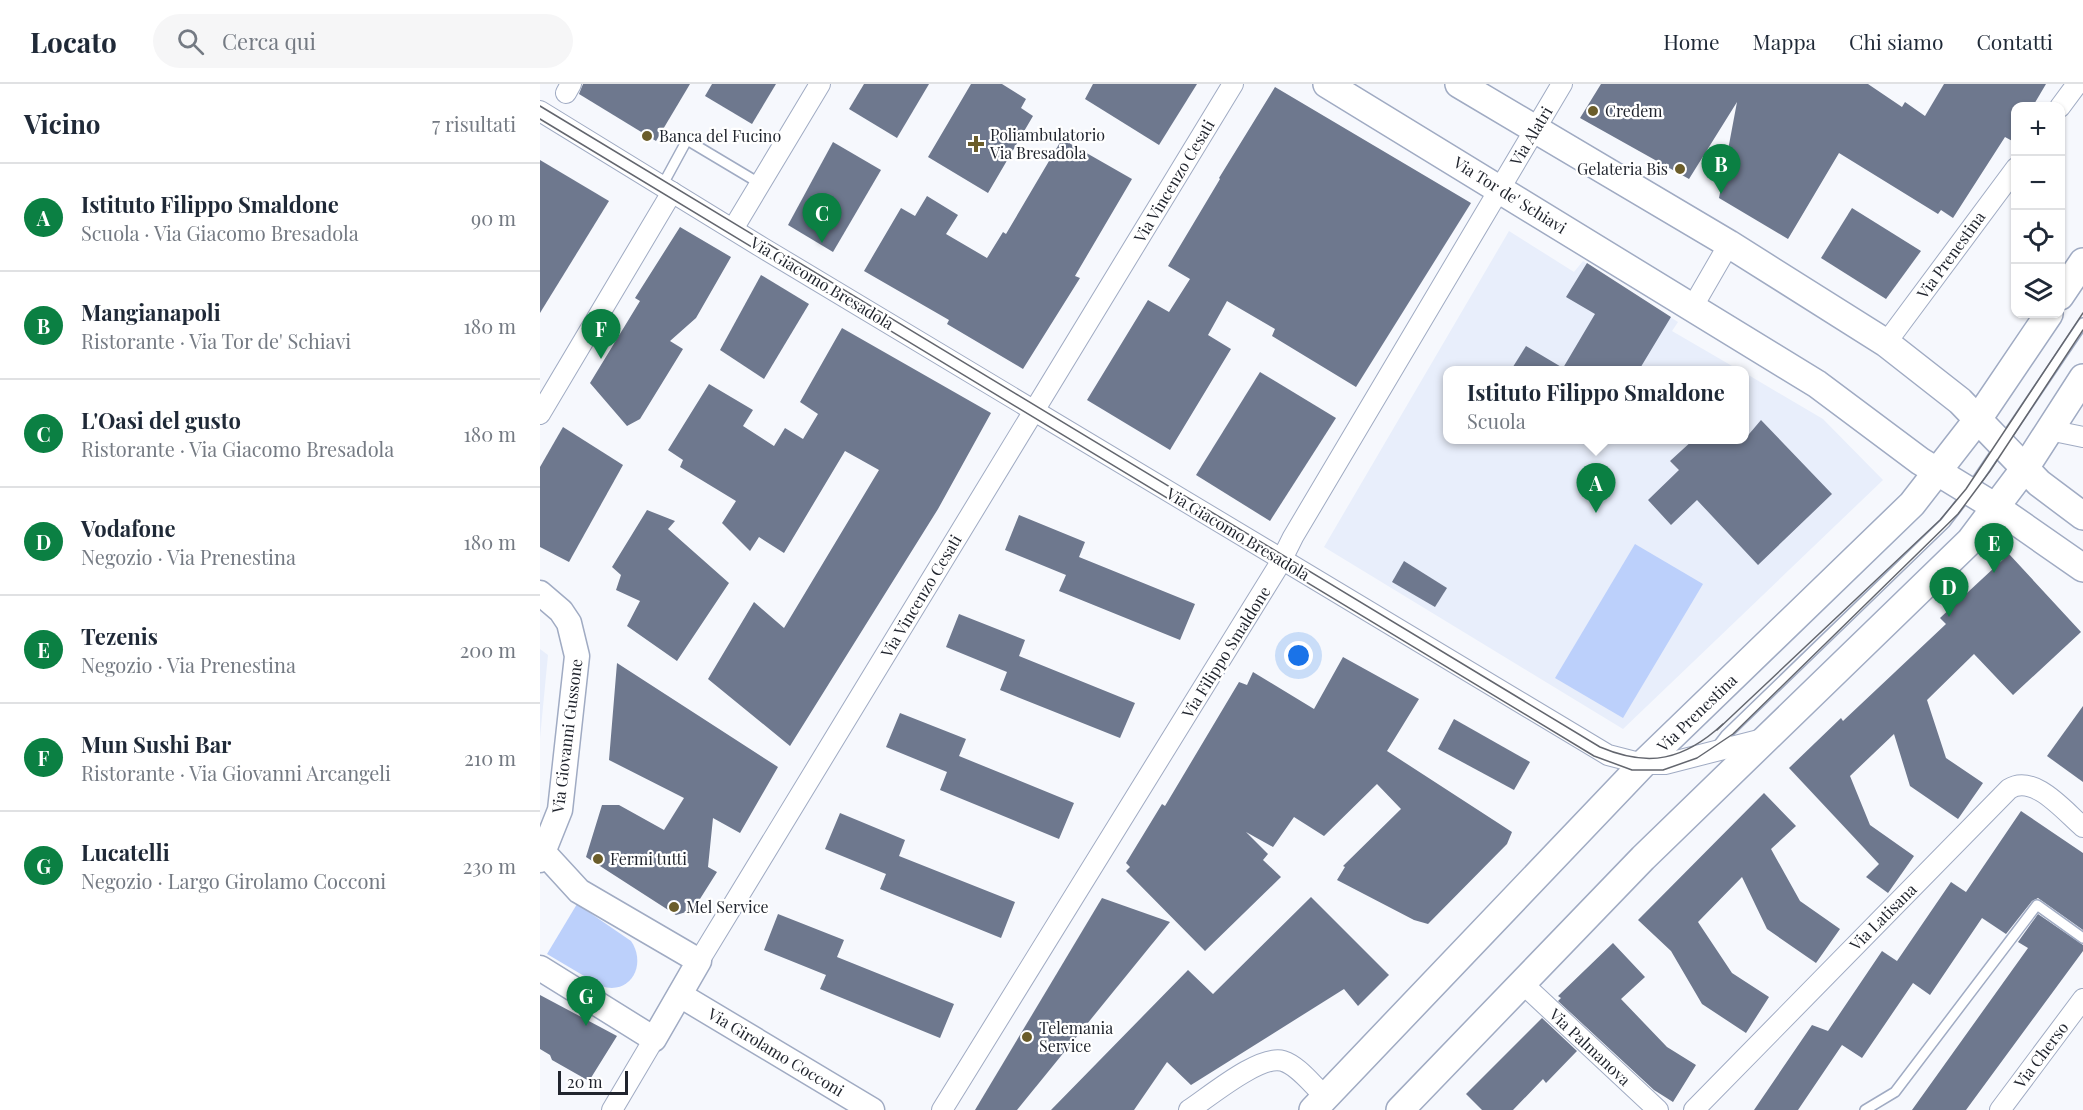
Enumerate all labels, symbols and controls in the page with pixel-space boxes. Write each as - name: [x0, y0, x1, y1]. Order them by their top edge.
- search box: [153, 14, 573, 68]
- text: Locato: [30, 23, 117, 60]
- icon: search: [174, 25, 207, 58]
- text: Cerca qui: [222, 26, 316, 56]
- text: Home: [1663, 27, 1720, 55]
- text: Mappa: [1753, 27, 1816, 55]
- text: Chi siamo: [1849, 27, 1943, 55]
- text: Contatti: [1976, 27, 2053, 55]
- place label: Credem: [1605, 100, 1663, 121]
- street label: Via Alatri: [1504, 102, 1557, 170]
- map controls: [2011, 102, 2065, 318]
- button: +: [2011, 102, 2065, 156]
- marker: Credem: [1586, 104, 1600, 118]
- text: Vicino: [24, 106, 101, 141]
- text: 7 risultati: [432, 110, 516, 137]
- street label: Via Vincenzo Cesati: [1128, 115, 1219, 247]
- place label: Poliambulatorio Via Bresadola: [989, 124, 1105, 163]
- place label: Banca del Fucino: [659, 125, 781, 146]
- marker: Banca del Fucino: [640, 129, 654, 143]
- marker: Poliambulatorio Via Bresadola: [967, 135, 985, 153]
- pin: B: [1702, 144, 1740, 194]
- street label: Via Tor de' Schiavi: [1449, 151, 1571, 238]
- button: −: [2011, 156, 2065, 210]
- place label: Gelateria Bis: [1577, 158, 1668, 179]
- marker: Gelateria Bis: [1673, 162, 1687, 176]
- text: Istituto Filippo Smaldone: [81, 189, 339, 219]
- pin: C: [802, 194, 842, 243]
- text: A: [37, 204, 50, 231]
- text: 90 m: [471, 204, 516, 231]
- street label: Via Prenestina: [1911, 207, 1989, 303]
- button: locate: [2011, 210, 2065, 264]
- text: Scuola · Via Giacomo Bresadola: [81, 219, 359, 246]
- street label: Via Giacomo Bresadola: [746, 231, 898, 334]
- button: layers: [2011, 264, 2065, 318]
- text: Mangianapoli: [81, 297, 221, 327]
- pin: F: [582, 310, 620, 359]
- text: B: [37, 312, 50, 339]
- text: 180 m: [463, 312, 516, 339]
- text: Ristorante · Via Tor de' Schiavi: [81, 327, 351, 354]
- popup: [1443, 366, 1749, 444]
- text: Istituto Filippo Smaldone: [1467, 377, 1725, 407]
- text: L'Oasi del gusto: [81, 405, 241, 435]
- text: Scuola: [1467, 407, 1526, 434]
- text: C: [36, 420, 51, 447]
- text: 180 m: [463, 420, 516, 447]
- text: Ristorante · Via Giacomo Bresadola: [81, 435, 394, 462]
- pin: A: [1576, 464, 1616, 513]
- street label: Via Giacomo Bresadola: [1162, 482, 1314, 585]
- text: Vodafone: [81, 513, 176, 543]
- pin: E: [1974, 524, 2014, 573]
- text: D: [36, 528, 51, 555]
- text: 180 m: [463, 528, 516, 555]
- street label: Via Vincenzo Cesati: [875, 530, 966, 662]
- text: Negozio · Via Prenestina: [81, 543, 296, 570]
- pin: D: [1930, 568, 1968, 617]
- street label: Via Filippo Smaldone: [1176, 582, 1275, 722]
- text: Tezenis: [81, 621, 158, 651]
- text: E: [37, 636, 50, 663]
- text: 200 m: [460, 636, 516, 663]
- your location: [1284, 641, 1313, 670]
- text: Negozio · Via Prenestina: [81, 651, 296, 678]
- street label: Via Giovanni Gussone: [546, 658, 586, 815]
- street label: Via Prenestina: [1652, 669, 1741, 757]
- text: Mun Sushi Bar: [81, 729, 231, 759]
- text: F: [38, 744, 49, 771]
- text: 210 m: [464, 744, 516, 771]
- text: Ristorante · Via Giovanni Arcangeli: [81, 759, 391, 786]
- text: Lucatelli: [81, 837, 170, 867]
- place label: Fermi tutti: [610, 848, 687, 869]
- text: G: [36, 852, 51, 879]
- text: 230 m: [463, 852, 516, 879]
- marker: Fermi tutti: [591, 852, 605, 866]
- text: Negozio · Largo Girolamo Cocconi: [81, 867, 386, 894]
- street label: Via Latisana: [1844, 879, 1921, 955]
- place label: Mel Service: [686, 896, 769, 917]
- marker: Mel Service: [667, 900, 681, 914]
- pin: G: [566, 976, 606, 1026]
- street label: Via Girolamo Cocconi: [703, 1002, 848, 1101]
- street label: Via Palmanova: [1544, 1003, 1636, 1090]
- place label: Telemania Service: [1039, 1017, 1113, 1056]
- street label: Via Cherso: [2008, 1017, 2072, 1093]
- marker: Telemania Service: [1020, 1030, 1034, 1044]
- scale bar: [558, 1068, 628, 1096]
- text: 20 m: [567, 1071, 602, 1092]

